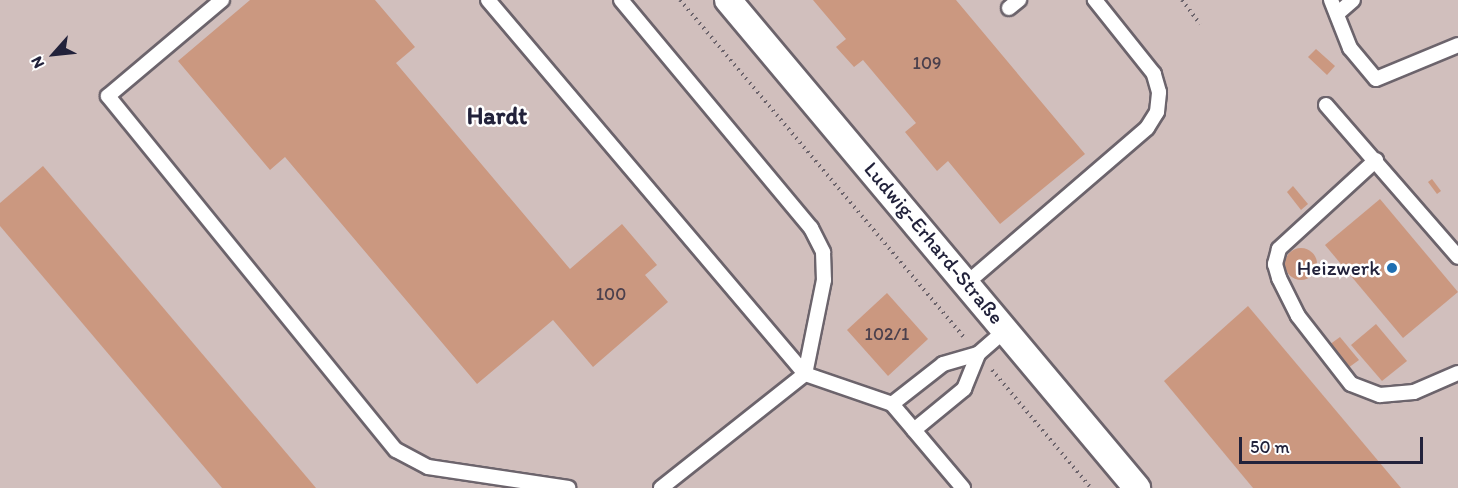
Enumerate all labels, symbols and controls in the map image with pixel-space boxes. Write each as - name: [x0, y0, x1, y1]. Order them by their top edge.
- north arrow: [24, 24, 84, 84]
- house number: 109: [913, 52, 941, 74]
- text: N: [27, 53, 48, 72]
- district label: Hardt: [467, 102, 527, 130]
- street label: Ludwig-Erhard-Straße: [859, 157, 1009, 329]
- place label: Heizwerk: [1297, 255, 1380, 281]
- marker: Heizwerk: [1385, 261, 1399, 275]
- house number: 100: [596, 283, 626, 305]
- house number: 102/1: [865, 323, 909, 345]
- scale bar: [1242, 425, 1426, 463]
- text: 50 m: [1250, 436, 1290, 458]

